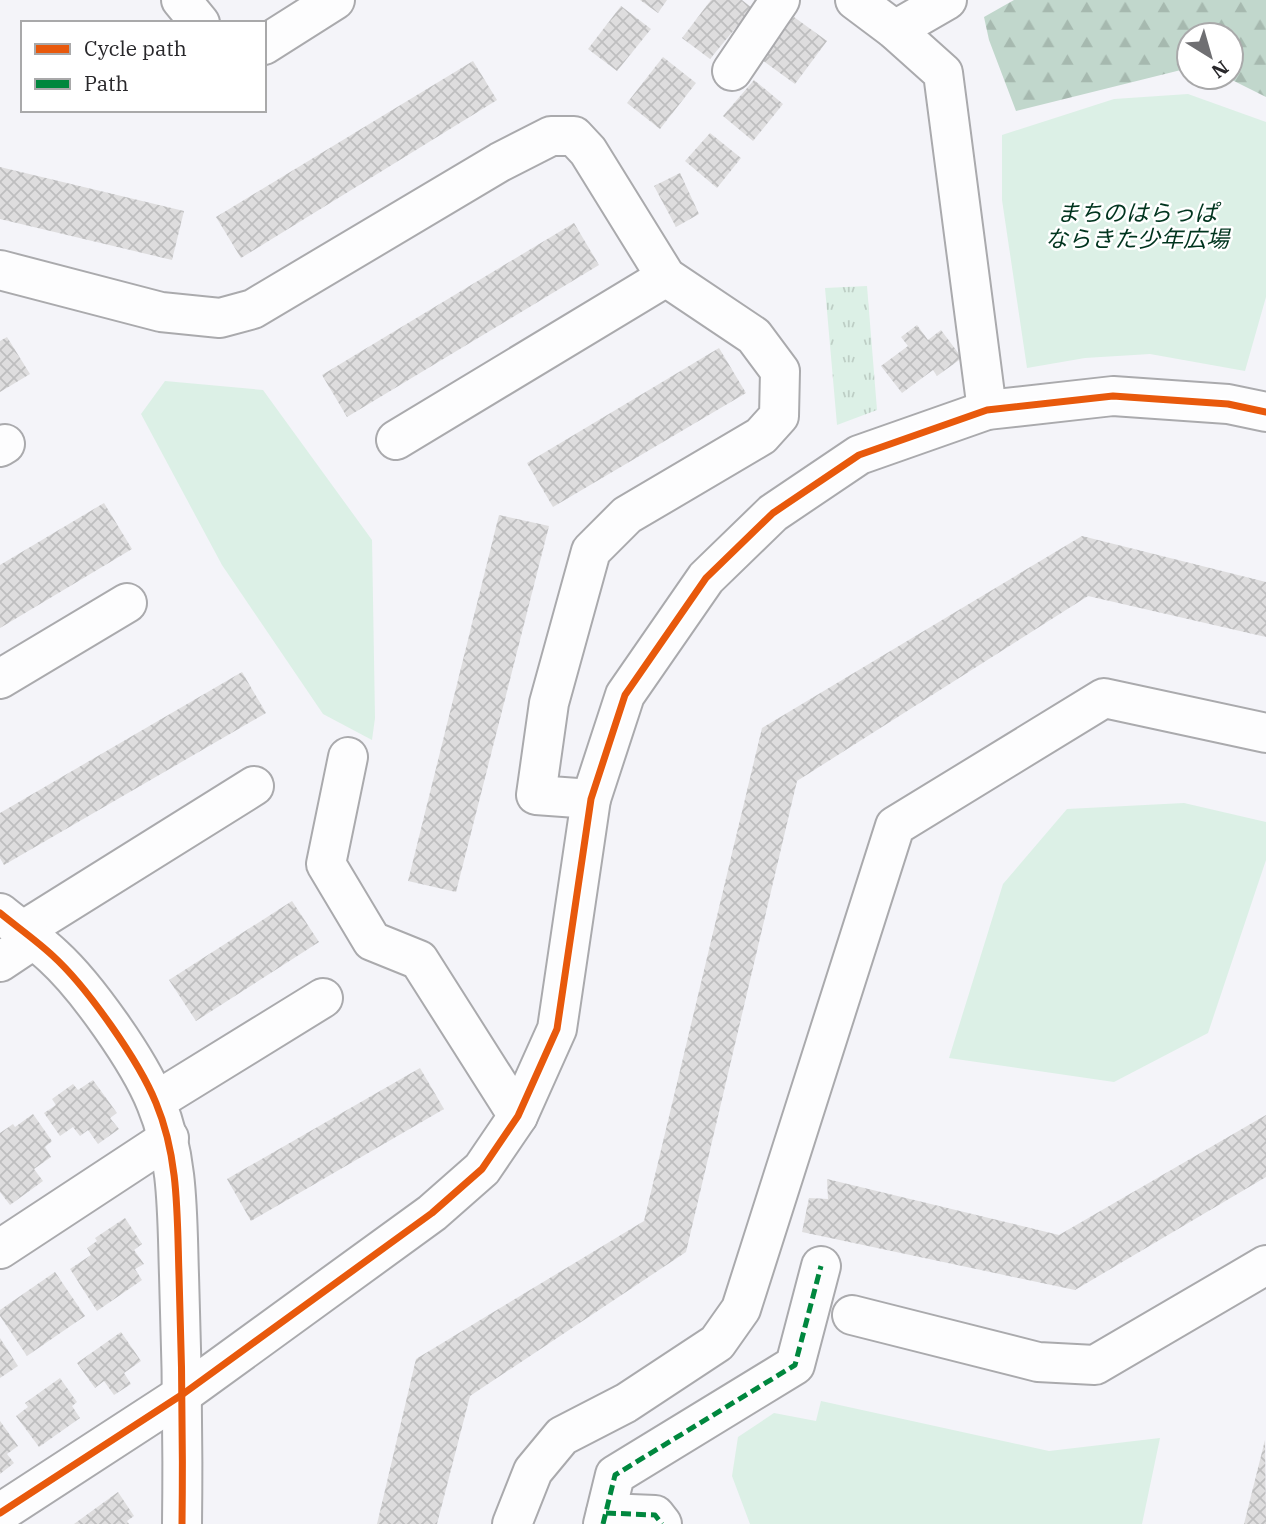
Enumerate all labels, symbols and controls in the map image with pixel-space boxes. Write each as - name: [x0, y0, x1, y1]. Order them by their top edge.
- legend: [21, 21, 266, 112]
- north arrow: [1175, 21, 1245, 91]
- text: Cycle path: [84, 34, 187, 62]
- text: N: [1207, 55, 1233, 84]
- text: Path: [84, 69, 129, 97]
- park label: まちのはらっぱ ならきた少年広場: [1045, 197, 1232, 253]

